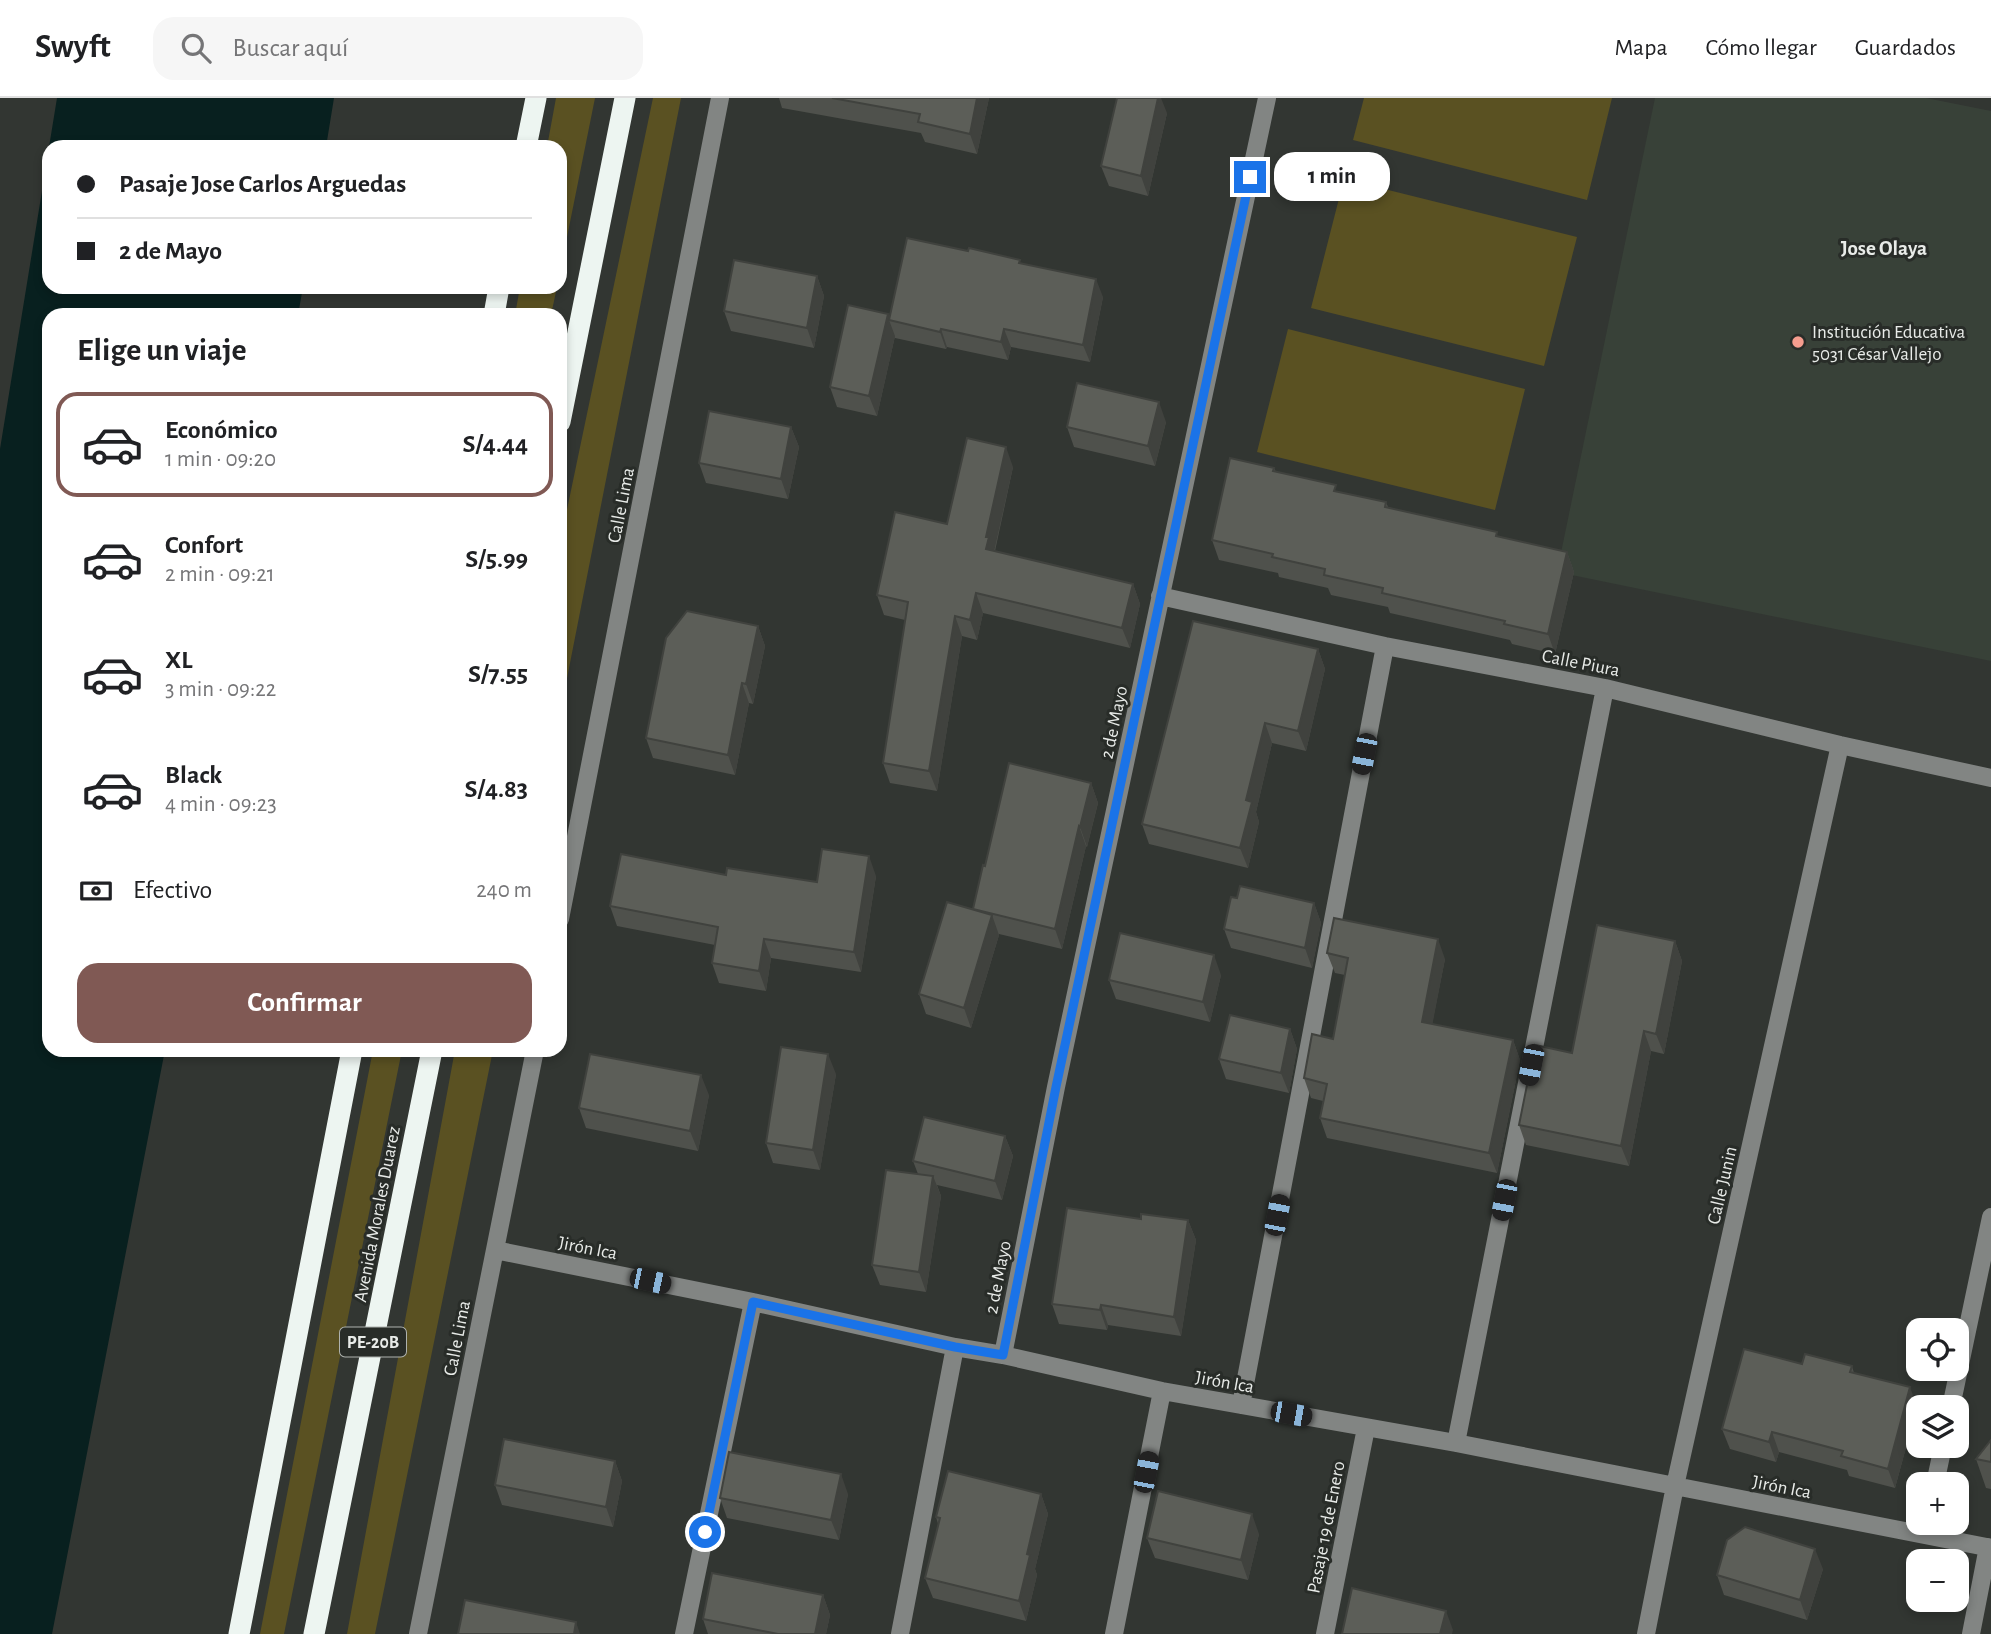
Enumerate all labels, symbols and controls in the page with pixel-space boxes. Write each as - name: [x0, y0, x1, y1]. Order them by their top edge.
- search box: [153, 17, 643, 80]
- icon: search: [177, 29, 215, 67]
- text: Swyft: [35, 31, 111, 64]
- text: Buscar aquí: [233, 35, 348, 61]
- text: Mapa: [1614, 36, 1668, 60]
- text: Cómo llegar: [1706, 36, 1817, 60]
- text: Guardados: [1855, 36, 1956, 60]
- callout: 1 min: [1274, 153, 1390, 202]
- route end: [1234, 161, 1266, 193]
- text: 1 min: [1308, 165, 1356, 188]
- text: Pasaje Jose Carlos Arguedas: [119, 171, 406, 197]
- text: 2 de Mayo: [119, 238, 222, 264]
- district label: Jose Olaya: [1841, 238, 1927, 259]
- place label: Institución Educativa 5031 César Vallejo: [1812, 323, 1966, 364]
- text: Elige un viaje: [77, 334, 247, 366]
- marker: Institución Educativa 5031 César Vallejo: [1790, 334, 1806, 350]
- icon: car: [81, 413, 144, 476]
- text: Económico: [165, 417, 278, 443]
- text: S/4.44: [462, 431, 528, 457]
- text: 1 min · 09:20: [165, 448, 276, 471]
- street label: Calle Lima: [605, 466, 638, 545]
- icon: car: [81, 528, 144, 591]
- text: Confort: [165, 532, 243, 558]
- text: S/5.99: [465, 546, 528, 572]
- text: 2 min · 09:21: [165, 563, 275, 586]
- icon: car: [81, 643, 144, 706]
- text: XL: [165, 647, 192, 673]
- street label: Calle Piura: [1540, 647, 1621, 680]
- text: S/7.55: [468, 661, 528, 687]
- text: 3 min · 09:22: [165, 678, 276, 701]
- street label: 2 de Mayo: [1097, 684, 1131, 760]
- car: [1350, 731, 1379, 777]
- icon: car: [81, 758, 144, 821]
- text: Black: [165, 762, 222, 788]
- text: S/4.83: [465, 776, 528, 802]
- text: 4 min · 09:23: [165, 793, 277, 816]
- icon: cash: [77, 872, 115, 910]
- text: Efectivo: [133, 877, 212, 903]
- text: 240 m: [476, 879, 532, 902]
- button: Confirmar: [77, 963, 532, 1043]
- car: [1517, 1042, 1546, 1088]
- street label: Avenida Morales Duarez: [351, 1125, 404, 1304]
- street label: Calle Junin: [1704, 1145, 1741, 1226]
- car: [1490, 1177, 1519, 1223]
- car: [1263, 1192, 1292, 1238]
- street label: Jirón Ica: [557, 1233, 619, 1263]
- street label: 2 de Mayo: [982, 1239, 1015, 1315]
- car: [628, 1266, 673, 1296]
- street label: Calle Lima: [441, 1299, 474, 1378]
- map controls: [1906, 1318, 1969, 1612]
- button: locate: [1906, 1318, 1969, 1381]
- road number: PE-20B: [340, 1328, 406, 1357]
- street label: Jirón Ica: [1194, 1368, 1256, 1397]
- button: layers: [1906, 1395, 1969, 1458]
- car: [1269, 1400, 1314, 1428]
- car: [1132, 1449, 1161, 1495]
- street label: Pasaje 19 de Enero: [1304, 1460, 1349, 1595]
- street label: Jirón Ica: [1751, 1472, 1813, 1502]
- button: +: [1906, 1472, 1969, 1535]
- route start: [689, 1516, 721, 1548]
- button: −: [1906, 1549, 1969, 1612]

